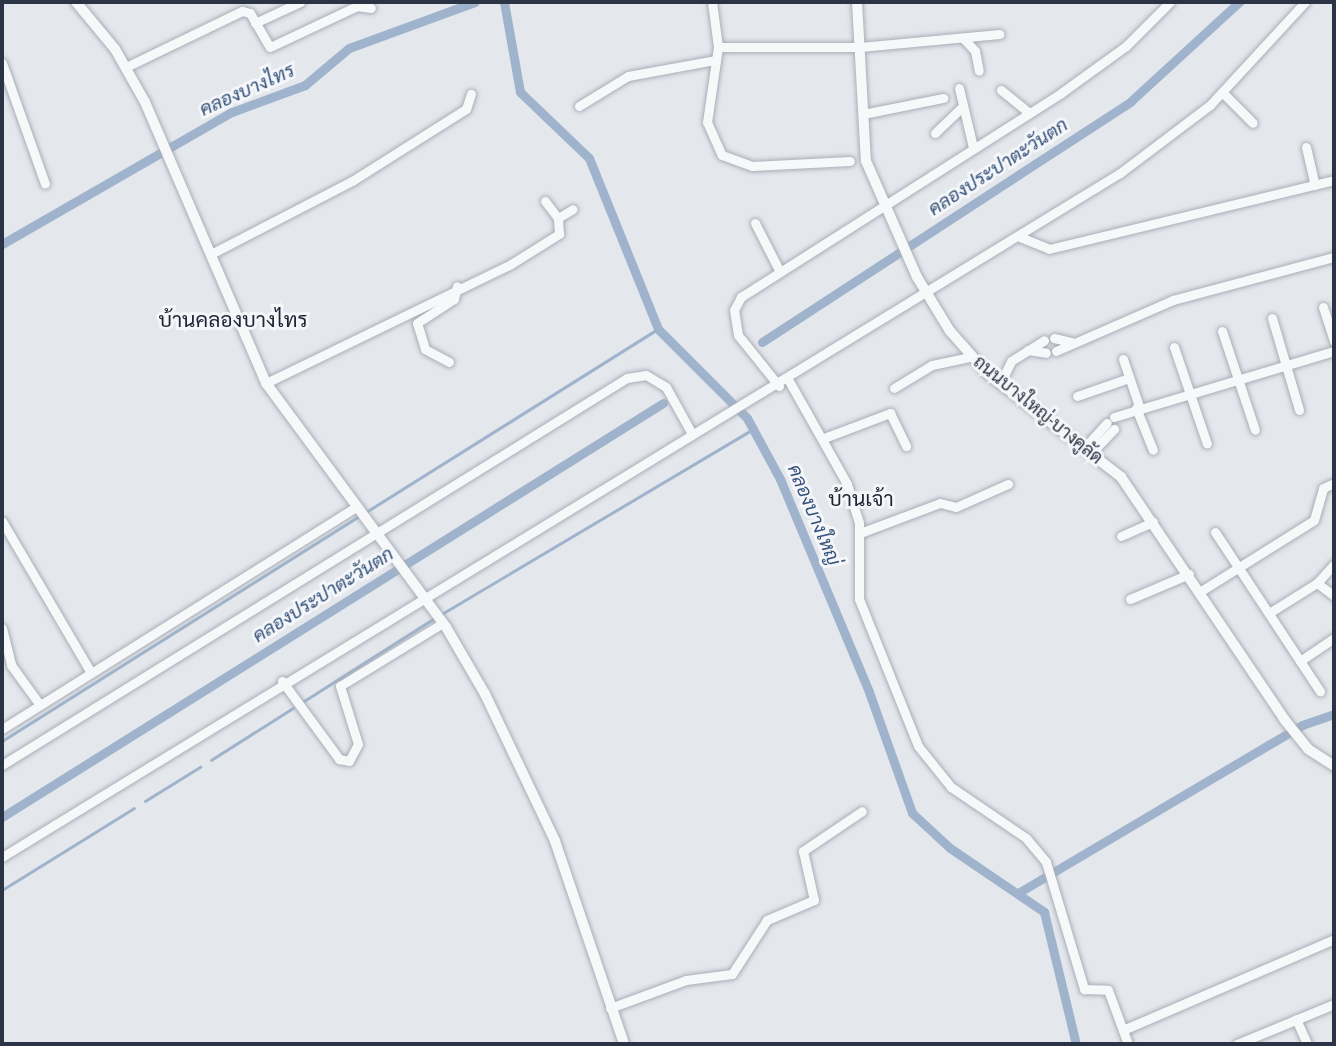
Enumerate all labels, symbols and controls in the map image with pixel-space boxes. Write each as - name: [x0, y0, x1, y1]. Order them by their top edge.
- water label: คลองบางไทร: [196, 59, 298, 121]
- water label: คลองประปาตะวันตก: [924, 113, 1072, 221]
- district label: บ้านคลองบางไทร: [158, 306, 308, 332]
- street label: ถนนบางใหญ่-บางคูลัด: [969, 351, 1107, 469]
- water label: คลองบางใหญ่: [782, 461, 846, 569]
- district label: บ้านเจ้า: [828, 485, 894, 511]
- water label: คลองประปาตะวันตก: [248, 542, 398, 648]

